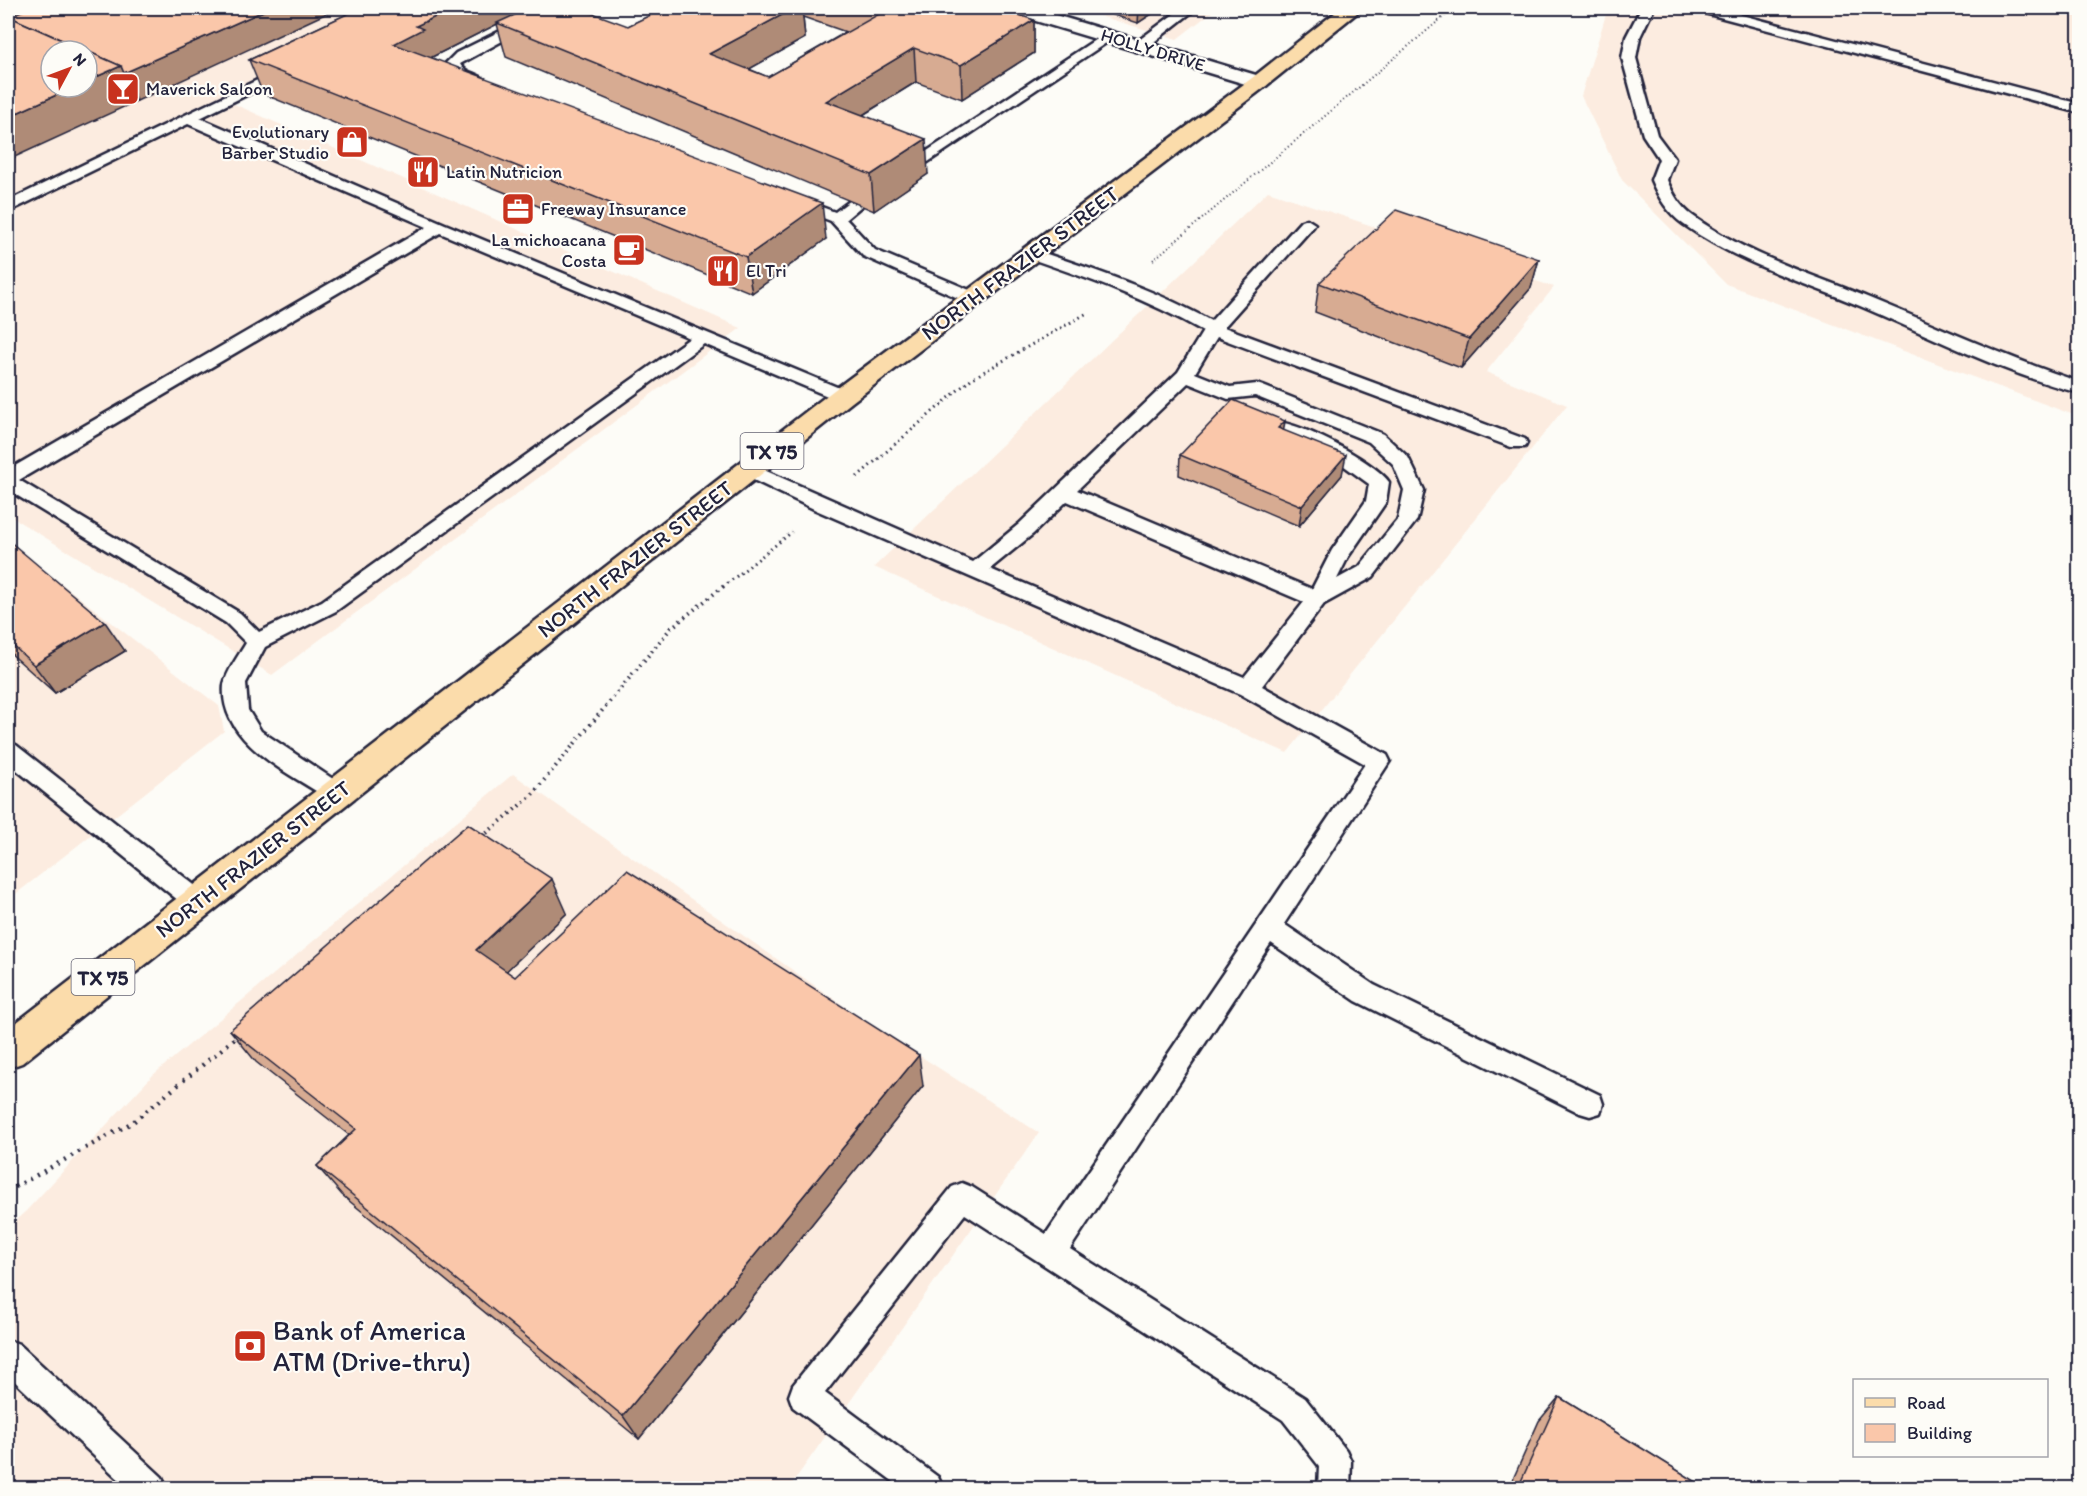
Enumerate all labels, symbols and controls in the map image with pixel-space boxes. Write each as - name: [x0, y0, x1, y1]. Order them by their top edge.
- street label: HOLLY DRIVE: [1098, 24, 1208, 76]
- north arrow: [39, 39, 99, 99]
- text: N: [69, 49, 91, 70]
- bar icon: Maverick Saloon: [105, 71, 141, 107]
- place label: Maverick Saloon: [146, 78, 273, 100]
- place label: Evolutionary Barber Studio: [221, 121, 329, 164]
- shop icon: Evolutionary Barber Studio: [334, 124, 370, 160]
- restaurant icon: Latin Nutricion: [405, 154, 441, 190]
- place label: Latin Nutricion: [446, 161, 562, 183]
- street label: NORTH FRAZIER STREET: [916, 180, 1125, 346]
- office icon: Freeway Insurance: [500, 191, 536, 227]
- place label: Freeway Insurance: [541, 198, 686, 220]
- place label: La michoacana Costa: [491, 229, 607, 272]
- cafe icon: La michoacana Costa: [611, 232, 647, 268]
- restaurant icon: El Tri: [705, 253, 741, 289]
- place label: El Tri: [746, 260, 787, 282]
- road number: TX 75: [740, 433, 804, 469]
- street label: NORTH FRAZIER STREET: [532, 474, 738, 644]
- street label: NORTH FRAZIER STREET: [150, 774, 356, 944]
- road number: TX 75: [72, 959, 134, 995]
- place label: Bank of America ATM (Drive-thru): [273, 1314, 471, 1378]
- bank icon: Bank of America ATM (Drive-thru): [232, 1328, 268, 1364]
- legend: [1853, 1379, 2048, 1457]
- text: Road: [1907, 1392, 1946, 1414]
- text: Building: [1907, 1422, 1973, 1444]

